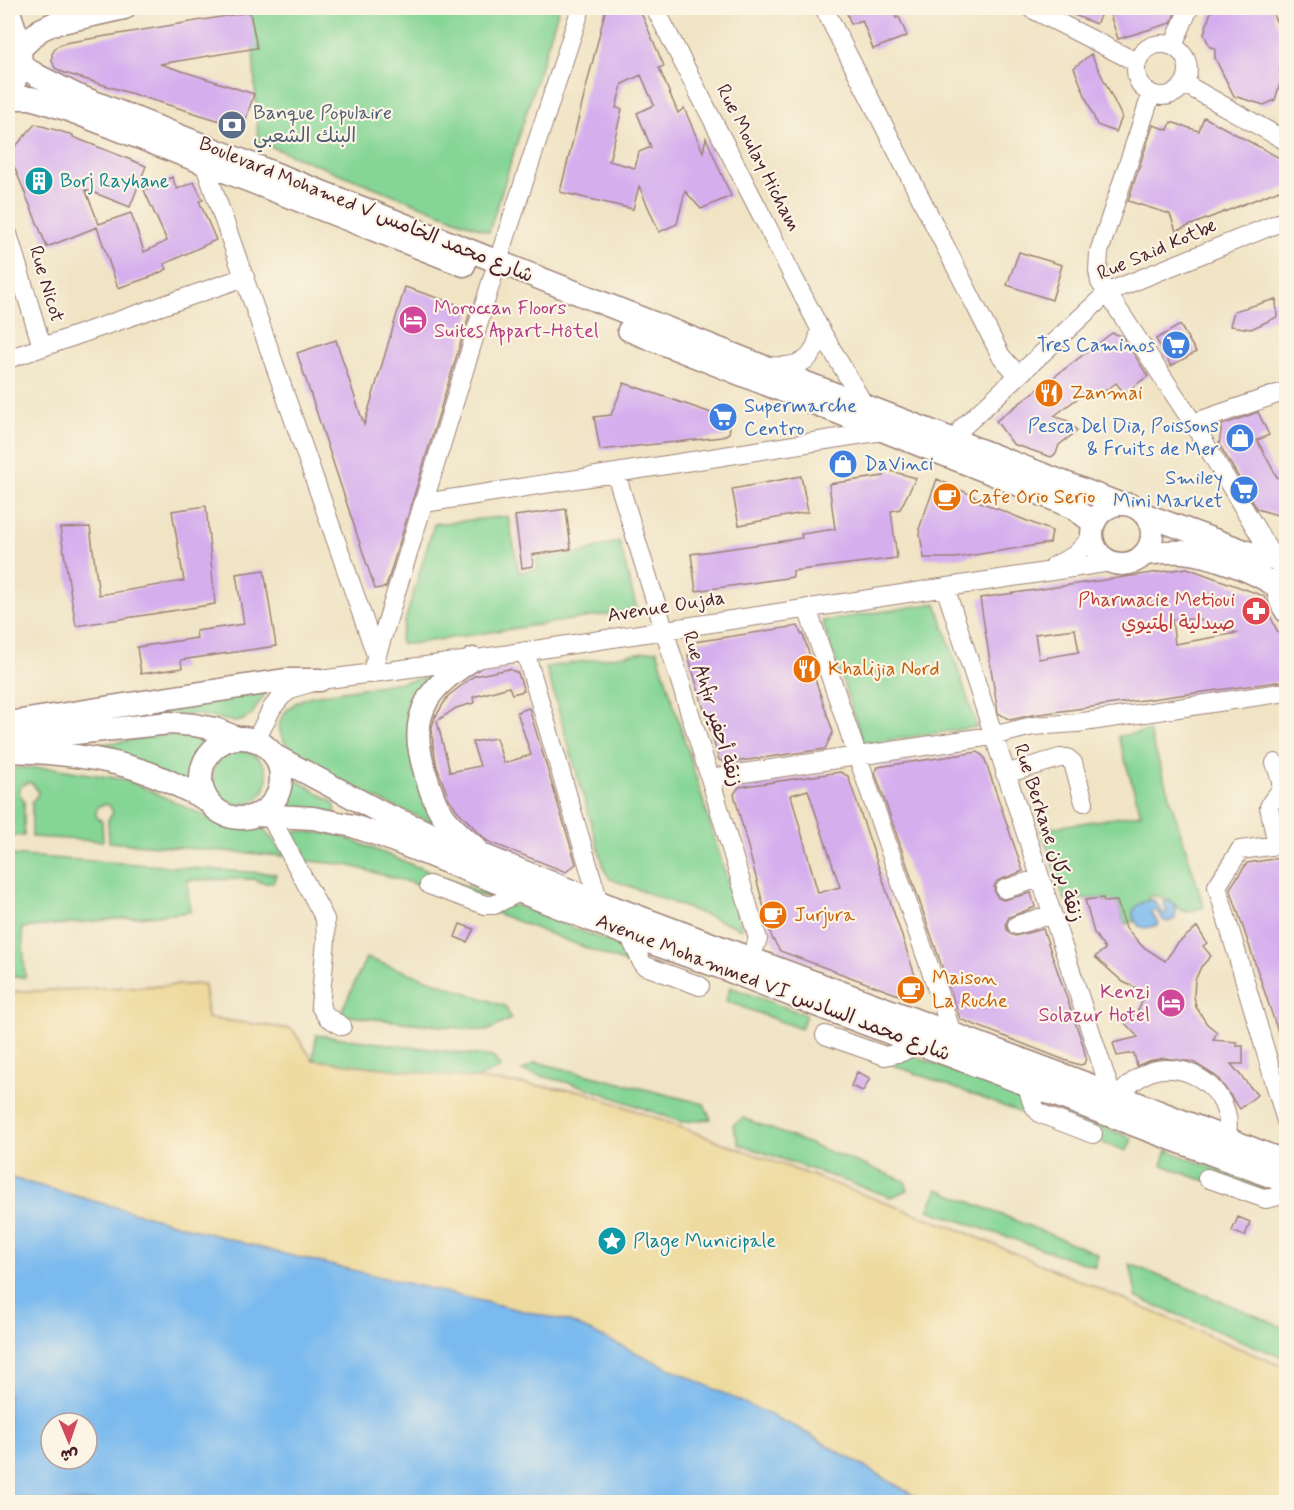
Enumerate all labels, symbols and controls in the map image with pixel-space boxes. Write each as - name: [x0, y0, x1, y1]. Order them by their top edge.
- street label: Rue Moulay Hicham: [709, 80, 807, 236]
- place label: Banque Populaire البنك الشعبي: [253, 100, 392, 153]
- bank icon: Banque Populaire البنك الشعبي: [216, 109, 248, 141]
- street label: Boulevard Mohamed V شارع محمد الخامس: [195, 130, 537, 290]
- building icon: Borj Rayhane: [23, 165, 55, 197]
- place label: Borj Rayhane: [60, 168, 169, 195]
- street label: Rue Said Kotbe: [1093, 213, 1221, 287]
- street label: Rue Nicot: [22, 242, 70, 326]
- place label: Moroccan Floors Suites Appart-Hôtel: [434, 295, 599, 346]
- hotel icon: Moroccan Floors Suites Appart-Hôtel: [397, 304, 429, 336]
- supermarket icon: Tres Caminos: [1160, 329, 1192, 361]
- place label: Tres Caminos: [1037, 332, 1155, 359]
- restaurant icon: Zanmai: [1033, 377, 1065, 409]
- place label: Zanmai: [1070, 380, 1143, 407]
- place label: Supermarche Centro: [744, 393, 857, 443]
- supermarket icon: Supermarche Centro: [707, 401, 739, 433]
- place label: Pesca Del Dia, Poissons & Fruits de Mer: [1028, 413, 1219, 463]
- shop icon: Pesca Del Dia, Poissons & Fruits de Mer: [1224, 422, 1256, 454]
- shop icon: DaVinci: [827, 448, 859, 480]
- place label: DaVinci: [864, 451, 933, 478]
- place label: Smiley Mini Market: [1113, 465, 1223, 515]
- supermarket icon: Smiley Mini Market: [1228, 474, 1260, 506]
- cafe icon: Cafe Orio Serio: [931, 481, 963, 513]
- place label: Cafe Orio Serio: [968, 484, 1095, 511]
- street label: Avenue Oujda: [605, 584, 727, 630]
- place label: Pharmacie Metioui صيدلية المتيوي: [1078, 587, 1235, 637]
- pharmacy icon: Pharmacie Metioui صيدلية المتيوي: [1240, 595, 1272, 627]
- street label: Rue Ahfir زنقة أحفير: [675, 628, 749, 790]
- restaurant icon: Khalijia Nord: [791, 653, 823, 685]
- place label: Khalijia Nord: [828, 656, 940, 683]
- street label: Rue Berkane زنقة بركان: [1006, 740, 1090, 926]
- cafe icon: Jurjura: [757, 899, 789, 931]
- place label: Jurjura: [794, 902, 856, 929]
- street label: Avenue Mohammed VI شارع محمد السادس: [592, 908, 954, 1068]
- place label: Maison La Ruche: [932, 965, 1008, 1015]
- cafe icon: Maison La Ruche: [895, 974, 927, 1006]
- place label: Kenzi Solazur Hotel: [1039, 979, 1150, 1029]
- hotel icon: Kenzi Solazur Hotel: [1155, 987, 1187, 1019]
- place icon: Plage Municipale: [596, 1225, 628, 1257]
- place label: Plage Municipale: [633, 1228, 776, 1256]
- north arrow: [39, 1411, 99, 1471]
- text: ش: [60, 1444, 79, 1465]

